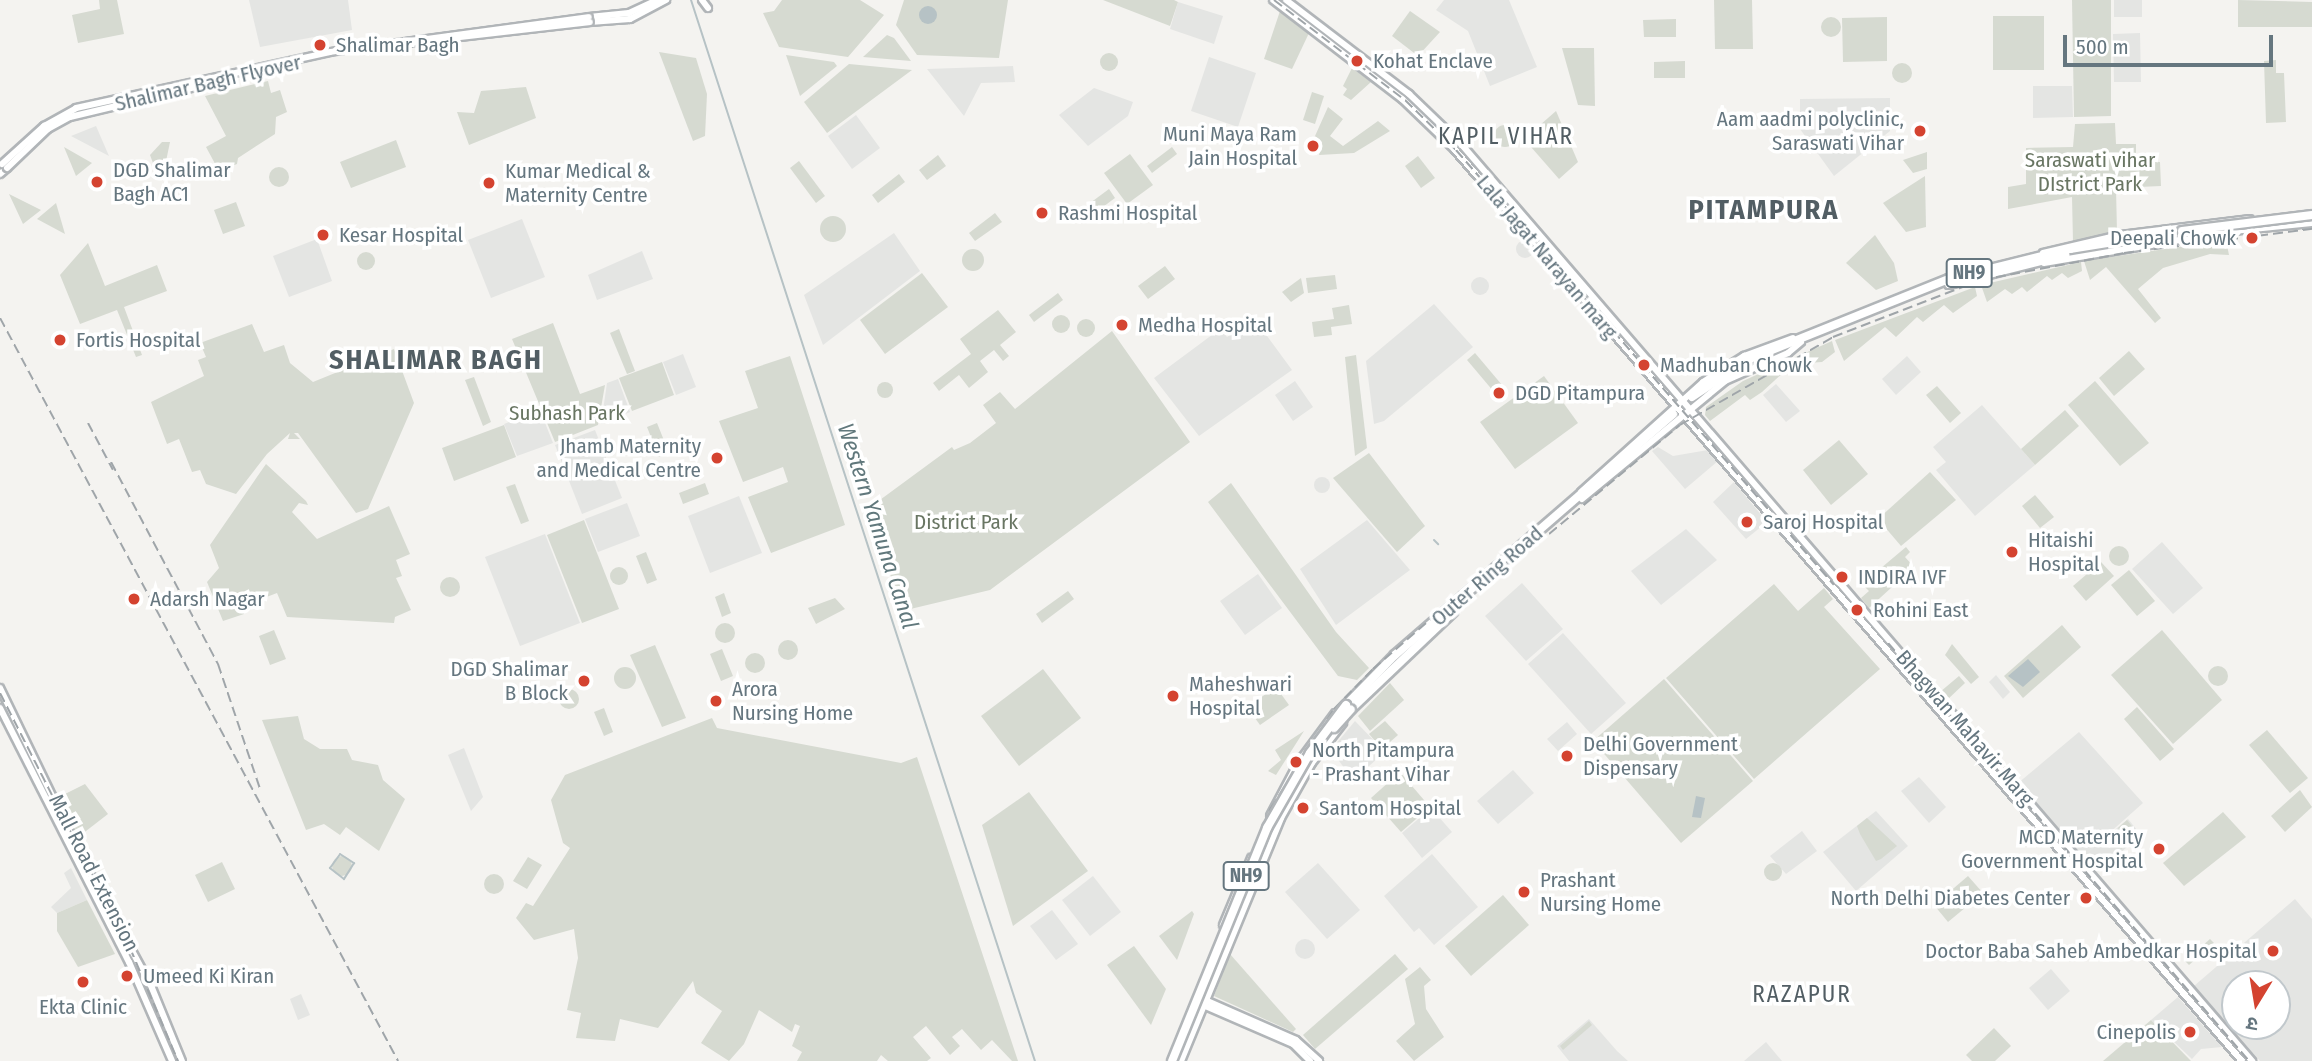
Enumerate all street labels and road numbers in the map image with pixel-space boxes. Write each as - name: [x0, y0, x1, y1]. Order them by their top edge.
- street label: Shalimar Bagh Flyover: [113, 49, 303, 117]
- street label: Lala Jagat Narayan marg: [1471, 170, 1623, 344]
- road number: NH9: [1944, 258, 1994, 288]
- street label: Outer Ring Road: [1426, 521, 1548, 631]
- street label: Bhagwan Mahavir Marg: [1891, 645, 2039, 811]
- street label: Mall Road Extension: [44, 790, 144, 956]
- road number: NH9: [1222, 860, 1270, 891]

